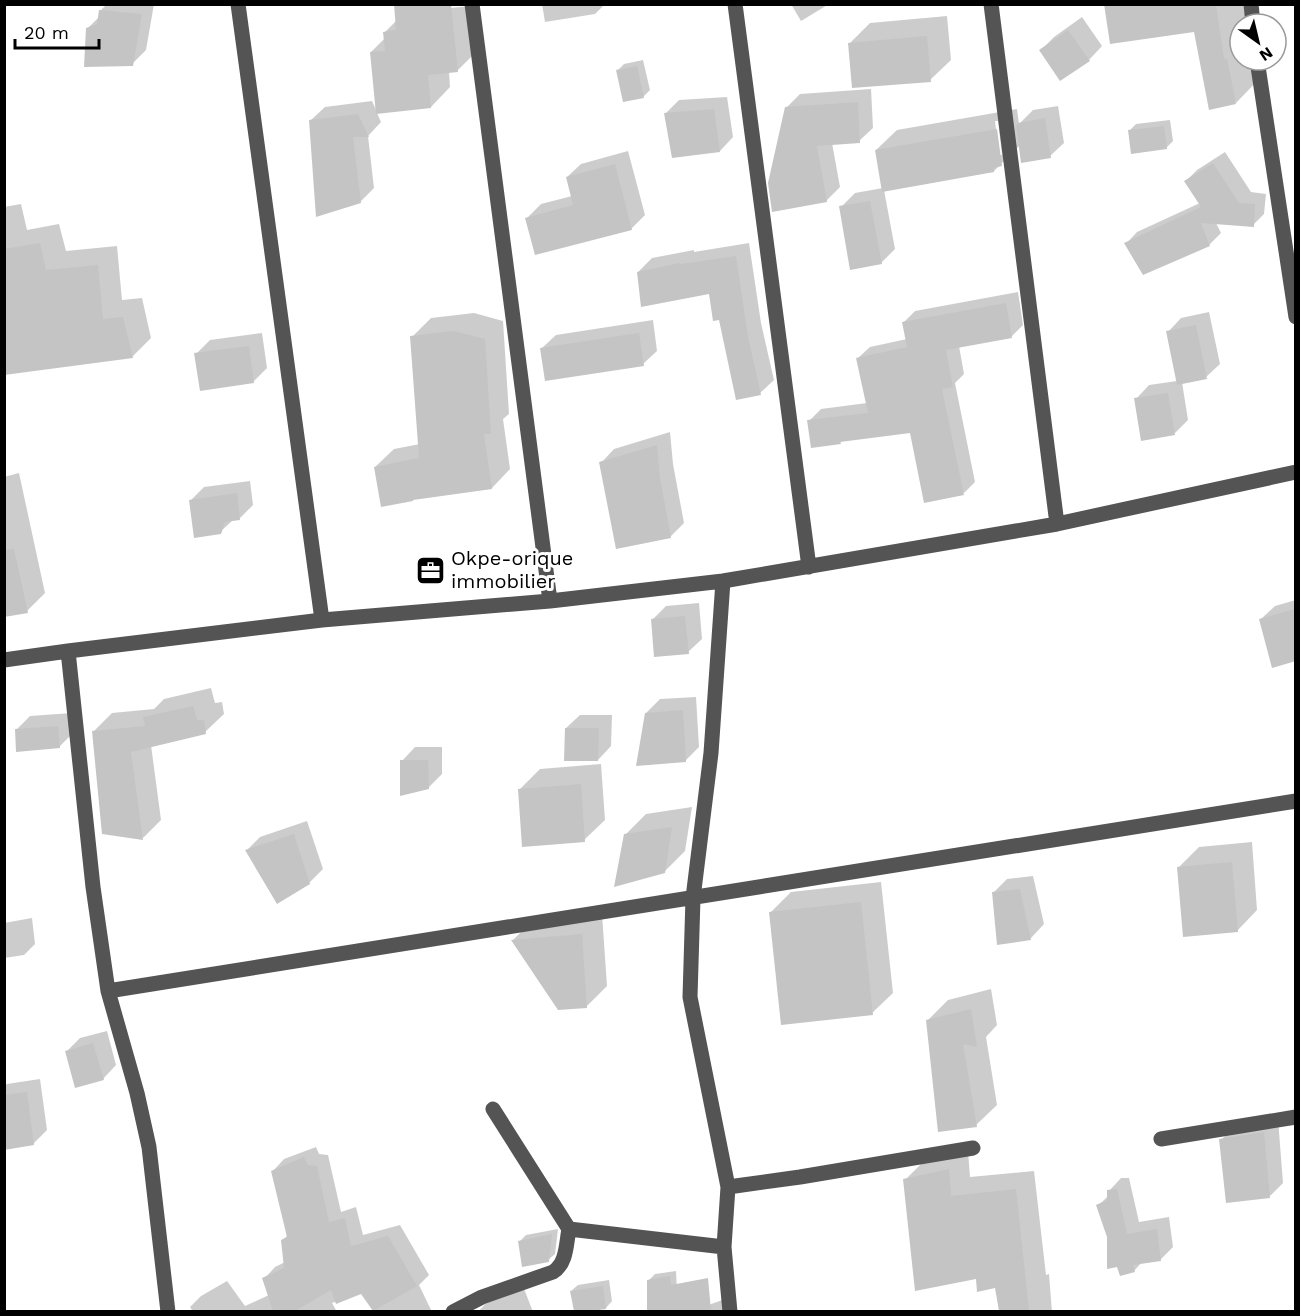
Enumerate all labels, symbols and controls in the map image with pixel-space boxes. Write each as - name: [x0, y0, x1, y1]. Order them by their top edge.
- scale bar: [15, 12, 99, 50]
- north arrow: [1228, 12, 1288, 72]
- text: 20 m: [24, 22, 69, 43]
- text: N: [1256, 43, 1276, 65]
- place label: Okpe-orique immobilier: [451, 546, 573, 593]
- office icon: Okpe-orique immobilier: [414, 554, 446, 586]

